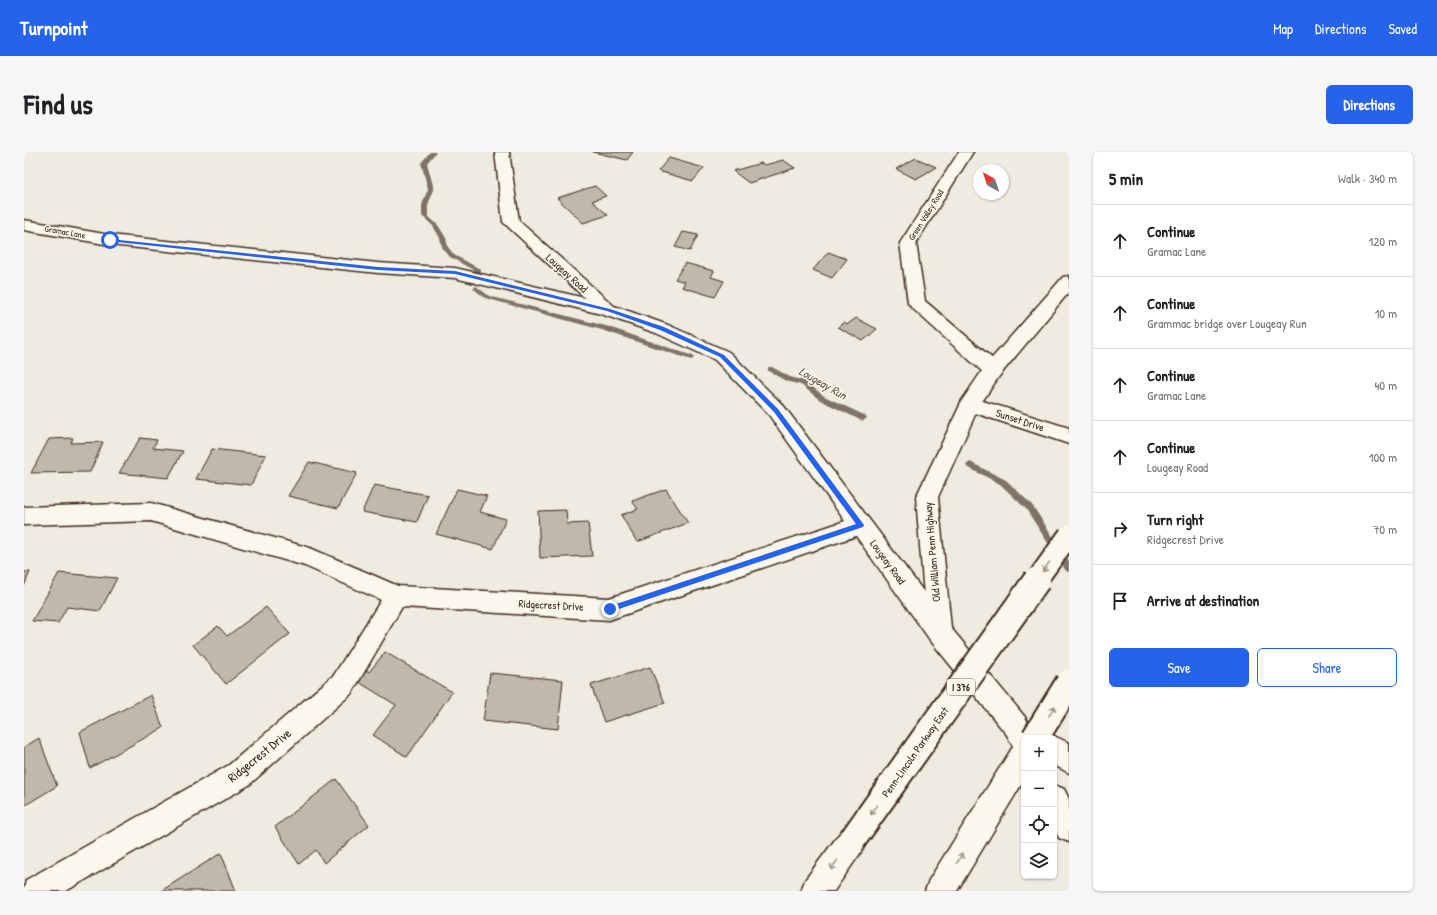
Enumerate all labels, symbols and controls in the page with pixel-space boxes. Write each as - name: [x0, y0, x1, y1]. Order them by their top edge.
- text: Turnpoint: [20, 15, 88, 41]
- text: Map: [1273, 19, 1293, 38]
- text: Directions: [1315, 19, 1366, 38]
- text: Saved: [1388, 19, 1417, 38]
- text: Find us: [24, 85, 93, 123]
- button: Directions: [1326, 85, 1413, 124]
- north arrow: [973, 164, 1009, 200]
- text: 5 min: [1109, 167, 1143, 190]
- text: Walk · 340 m: [1338, 169, 1397, 187]
- street label: Green Valley Road: [906, 187, 947, 243]
- text: Continue: [1147, 221, 1195, 242]
- street label: Gramac Lane: [44, 223, 87, 242]
- icon: ahead: [1109, 230, 1131, 252]
- route start: [101, 231, 119, 249]
- text: 120 m: [1369, 232, 1397, 250]
- text: Gramac Lane: [1147, 242, 1206, 260]
- street label: Lougeay Road: [543, 250, 591, 296]
- text: Continue: [1147, 293, 1195, 314]
- icon: ahead: [1109, 302, 1131, 324]
- text: 10 m: [1375, 304, 1397, 322]
- text: Grammac bridge over Lougeay Run: [1147, 314, 1307, 332]
- water label: Lougeay Run: [796, 363, 851, 404]
- text: Continue: [1147, 365, 1195, 386]
- icon: ahead: [1109, 374, 1131, 396]
- text: 40 m: [1374, 376, 1397, 394]
- text: Gramac Lane: [1147, 386, 1206, 404]
- street label: Sunset Drive: [994, 406, 1047, 435]
- text: Continue: [1147, 437, 1195, 458]
- icon: ahead: [1109, 446, 1131, 468]
- text: 100 m: [1369, 448, 1397, 466]
- text: Lougeay Road: [1147, 458, 1208, 476]
- street label: Old William Penn Highway: [921, 501, 943, 602]
- text: Turn right: [1147, 509, 1203, 530]
- icon: right: [1109, 518, 1131, 540]
- text: 70 m: [1373, 520, 1397, 538]
- text: Ridgecrest Drive: [1147, 530, 1224, 548]
- street label: Lougeay Road: [867, 537, 909, 588]
- one-way arrow: [1042, 561, 1050, 572]
- icon: arrive: [1109, 590, 1131, 612]
- text: Arrive at destination: [1147, 590, 1259, 611]
- street label: Ridgecrest Drive: [518, 596, 585, 614]
- route end: [601, 600, 619, 618]
- button: Save: [1109, 648, 1249, 687]
- button: Share: [1257, 648, 1397, 687]
- road number: I 376: [947, 679, 975, 695]
- street label: Penn-Lincoln Parkway East: [879, 704, 952, 800]
- one-way arrow: [1048, 706, 1056, 717]
- street label: Ridgecrest Drive: [223, 724, 295, 786]
- map controls: [1021, 735, 1057, 879]
- button: +: [1021, 735, 1057, 771]
- button: −: [1021, 771, 1057, 807]
- one-way arrow: [870, 804, 878, 815]
- button: locate: [1021, 807, 1057, 843]
- button: layers: [1021, 843, 1057, 879]
- one-way arrow: [957, 852, 965, 864]
- one-way arrow: [830, 859, 839, 870]

